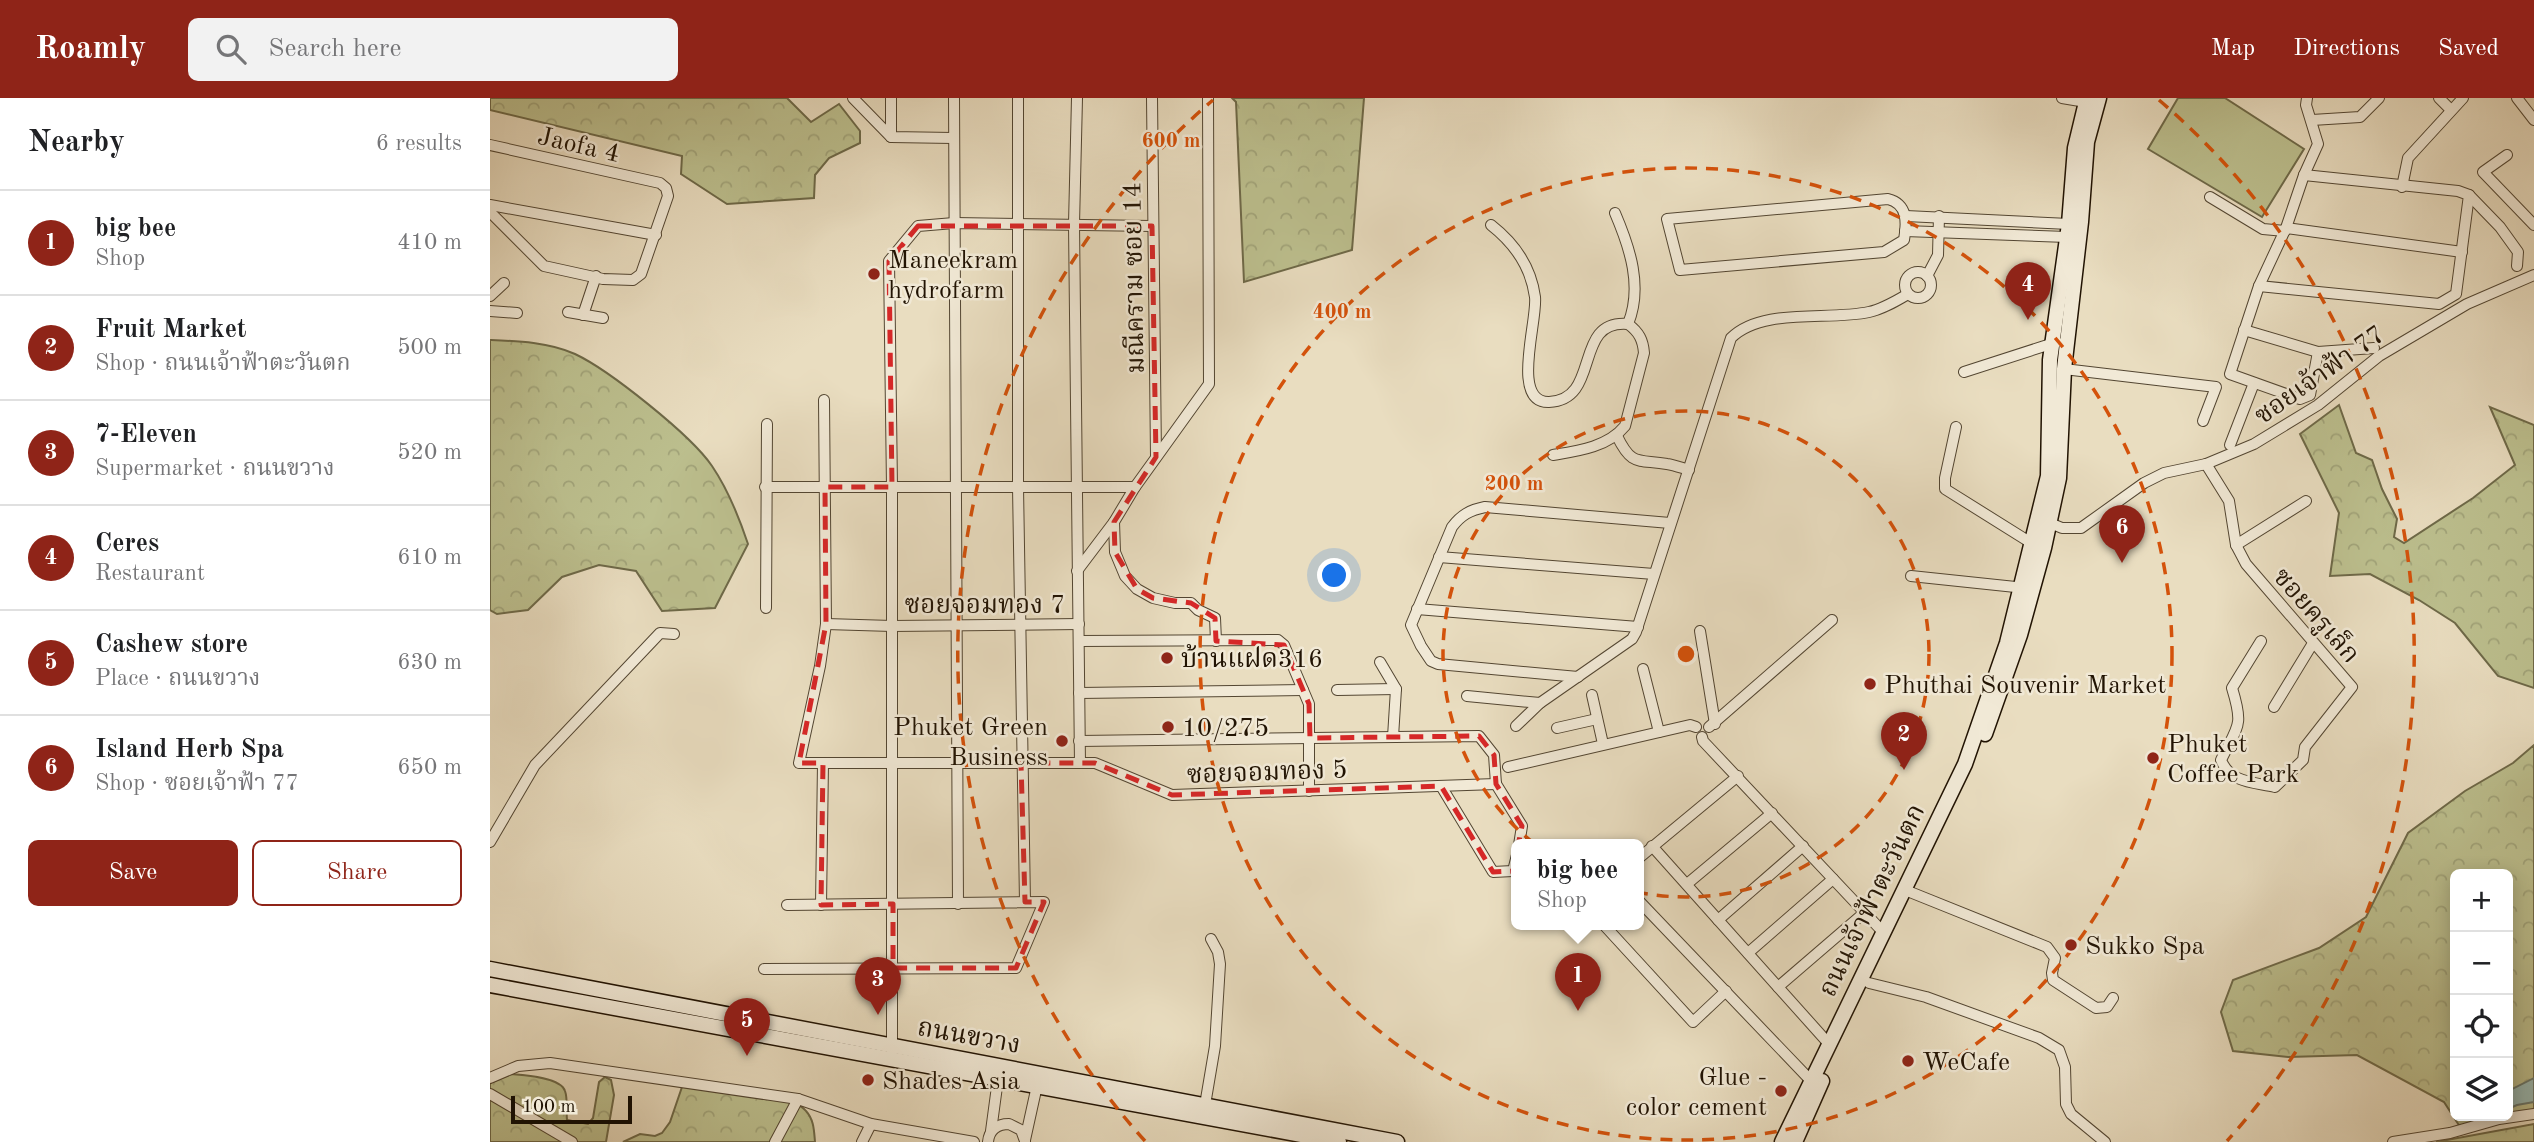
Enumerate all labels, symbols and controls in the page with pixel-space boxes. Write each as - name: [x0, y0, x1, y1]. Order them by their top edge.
- search box: [188, 18, 678, 81]
- icon: search: [212, 30, 250, 68]
- text: Roamly: [35, 33, 146, 66]
- text: Search here: [268, 36, 401, 62]
- text: Map: [2211, 37, 2255, 61]
- text: Directions: [2293, 37, 2400, 61]
- text: Saved: [2438, 37, 2499, 61]
- street label: Jaofa 4: [535, 124, 622, 168]
- text: Nearby: [28, 128, 125, 158]
- text: 600 m: [1141, 131, 1201, 152]
- text: 6 results: [376, 132, 462, 155]
- street label: มณีคราม ซอย 14: [1118, 182, 1150, 374]
- text: big bee: [95, 216, 176, 242]
- text: 1: [44, 231, 58, 254]
- text: 410 m: [397, 231, 462, 254]
- text: Shop: [95, 247, 145, 270]
- place label: Maneekram hydrofarm: [888, 248, 1018, 304]
- pin: 4: [2005, 262, 2051, 320]
- marker: Maneekram hydrofarm: [866, 266, 882, 282]
- text: 400 m: [1312, 302, 1372, 323]
- text: Fruit Market: [95, 317, 246, 343]
- street label: ซอยเจ้าฟ้า 77: [2249, 319, 2390, 430]
- text: 2: [44, 336, 58, 359]
- text: 500 m: [397, 336, 462, 359]
- text: Shop · ถนนเจ้าฟ้าตะวันตก: [95, 352, 351, 375]
- text: 7-Eleven: [95, 422, 197, 448]
- text: 3: [44, 441, 58, 464]
- text: 520 m: [397, 441, 462, 464]
- text: Supermarket · ถนนขวาง: [95, 457, 335, 480]
- text: 200 m: [1484, 474, 1544, 495]
- pin: 6: [2099, 505, 2145, 563]
- text: Ceres: [95, 531, 159, 557]
- text: 4: [44, 546, 58, 569]
- text: 610 m: [397, 546, 462, 569]
- your location: [1317, 558, 1351, 592]
- street label: ซอยครูเล็ก: [2265, 561, 2366, 671]
- text: Restaurant: [95, 562, 205, 585]
- street label: ซอยจอมทอง 7: [905, 593, 1065, 619]
- text: Cashew store: [95, 632, 248, 658]
- centre of rings: [1674, 642, 1698, 666]
- place label: บ้านแฝด316: [1181, 644, 1323, 673]
- marker: บ้านแฝด316: [1159, 650, 1175, 666]
- text: 5: [44, 651, 58, 674]
- text: 630 m: [397, 651, 462, 674]
- text: Place · ถนนขวาง: [95, 667, 260, 690]
- place label: Phuthai Souvenir Market: [1884, 673, 2166, 699]
- marker: Phuthai Souvenir Market: [1862, 676, 1878, 692]
- pin: 2: [1881, 712, 1927, 770]
- place label: Phuket Green Business: [893, 715, 1048, 771]
- place label: 10/275: [1182, 716, 1269, 742]
- marker: 10/275: [1160, 719, 1176, 735]
- place label: Phuket Coffee Park: [2167, 732, 2299, 788]
- marker: Phuket Green Business: [1054, 733, 1070, 749]
- text: Island Herb Spa: [95, 737, 284, 763]
- marker: Phuket Coffee Park: [2145, 750, 2161, 766]
- text: 6: [44, 756, 58, 779]
- text: 650 m: [397, 756, 462, 779]
- street label: ซอยจอมทอง 5: [1186, 757, 1348, 789]
- text: Shop · ซอยเจ้าฟ้า 77: [95, 772, 299, 795]
- street label: ถนนเจ้าฟ้าตะวันตก: [1812, 799, 1931, 1001]
- popup: [1511, 839, 1644, 930]
- button: Save: [28, 840, 238, 906]
- button: Share: [252, 840, 462, 906]
- text: big bee: [1537, 858, 1618, 884]
- map controls: [2450, 869, 2513, 1121]
- button: +: [2450, 869, 2513, 932]
- text: Shop: [1537, 889, 1587, 912]
- button: −: [2450, 932, 2513, 995]
- place label: Sukko Spa: [2085, 934, 2205, 960]
- marker: Sukko Spa: [2063, 937, 2079, 953]
- pin: 1: [1555, 953, 1601, 1011]
- pin: 3: [855, 957, 901, 1015]
- button: locate: [2450, 995, 2513, 1058]
- pin: 5: [724, 998, 770, 1056]
- street label: ถนนขวาง: [915, 1015, 1022, 1059]
- place label: WeCafe: [1922, 1050, 2010, 1076]
- marker: WeCafe: [1900, 1053, 1916, 1069]
- button: layers: [2450, 1058, 2513, 1121]
- place label: Glue - color cement: [1626, 1065, 1767, 1121]
- place label: Shades Asia: [882, 1069, 1020, 1095]
- marker: Shades Asia: [860, 1072, 876, 1088]
- marker: Glue - color cement: [1773, 1083, 1789, 1099]
- scale bar: [511, 1093, 632, 1125]
- text: 100 m: [522, 1098, 575, 1117]

